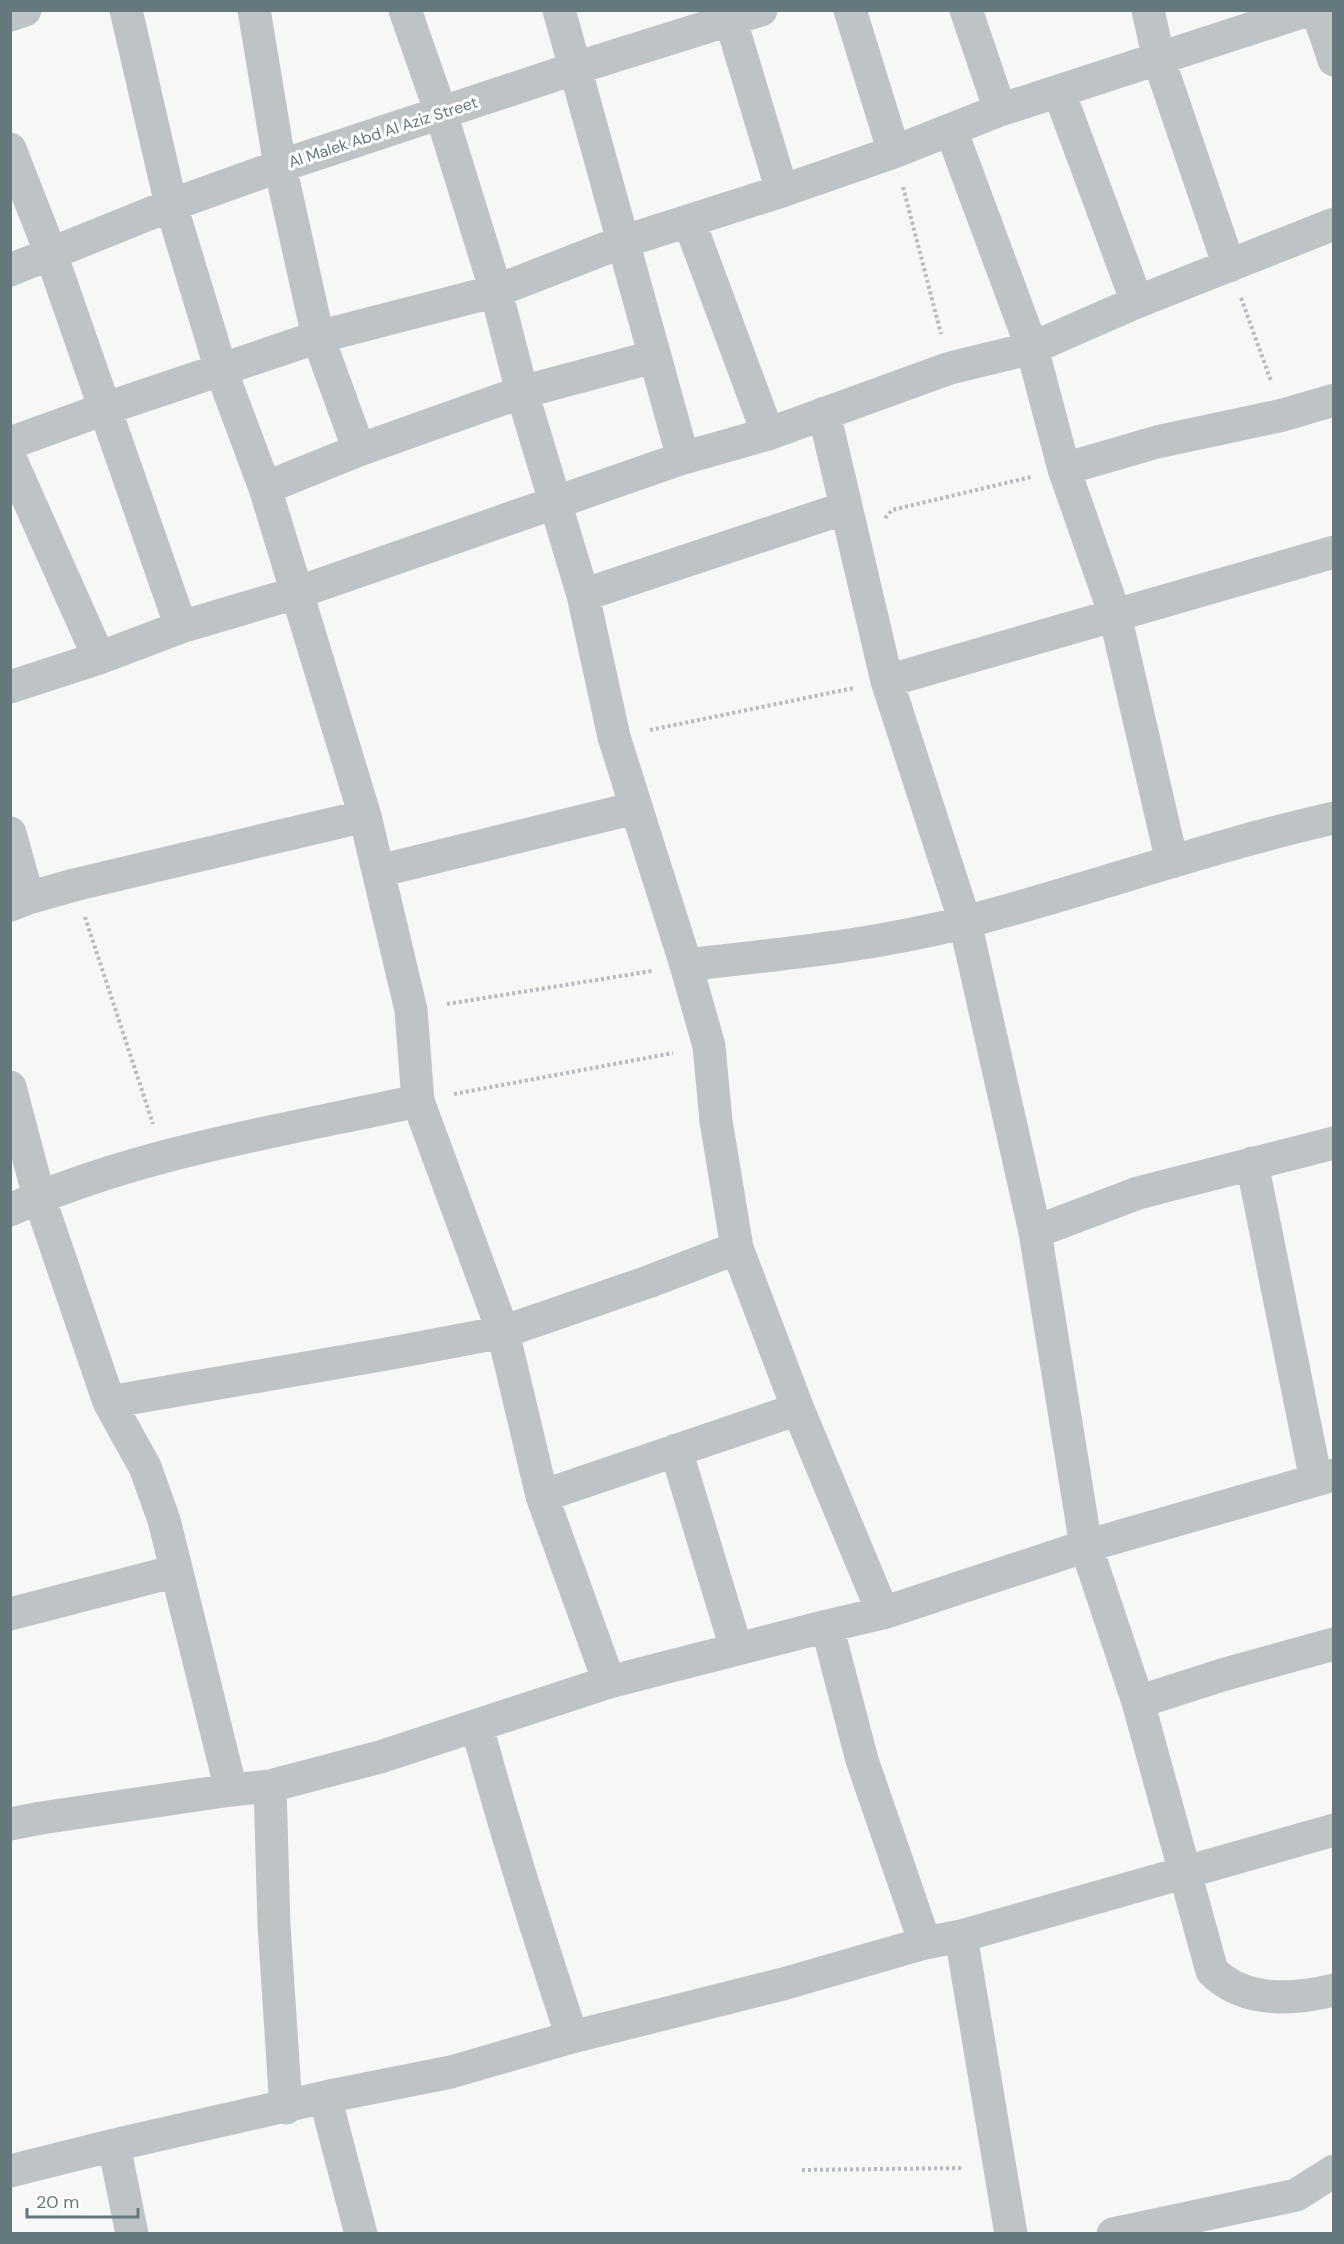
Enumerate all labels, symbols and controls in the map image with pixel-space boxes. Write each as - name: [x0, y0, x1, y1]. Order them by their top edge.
- street label: Al Malek Abd Al Aziz Street: [286, 91, 480, 173]
- scale bar: [27, 2181, 138, 2219]
- text: 20 m: [36, 2190, 79, 2214]

